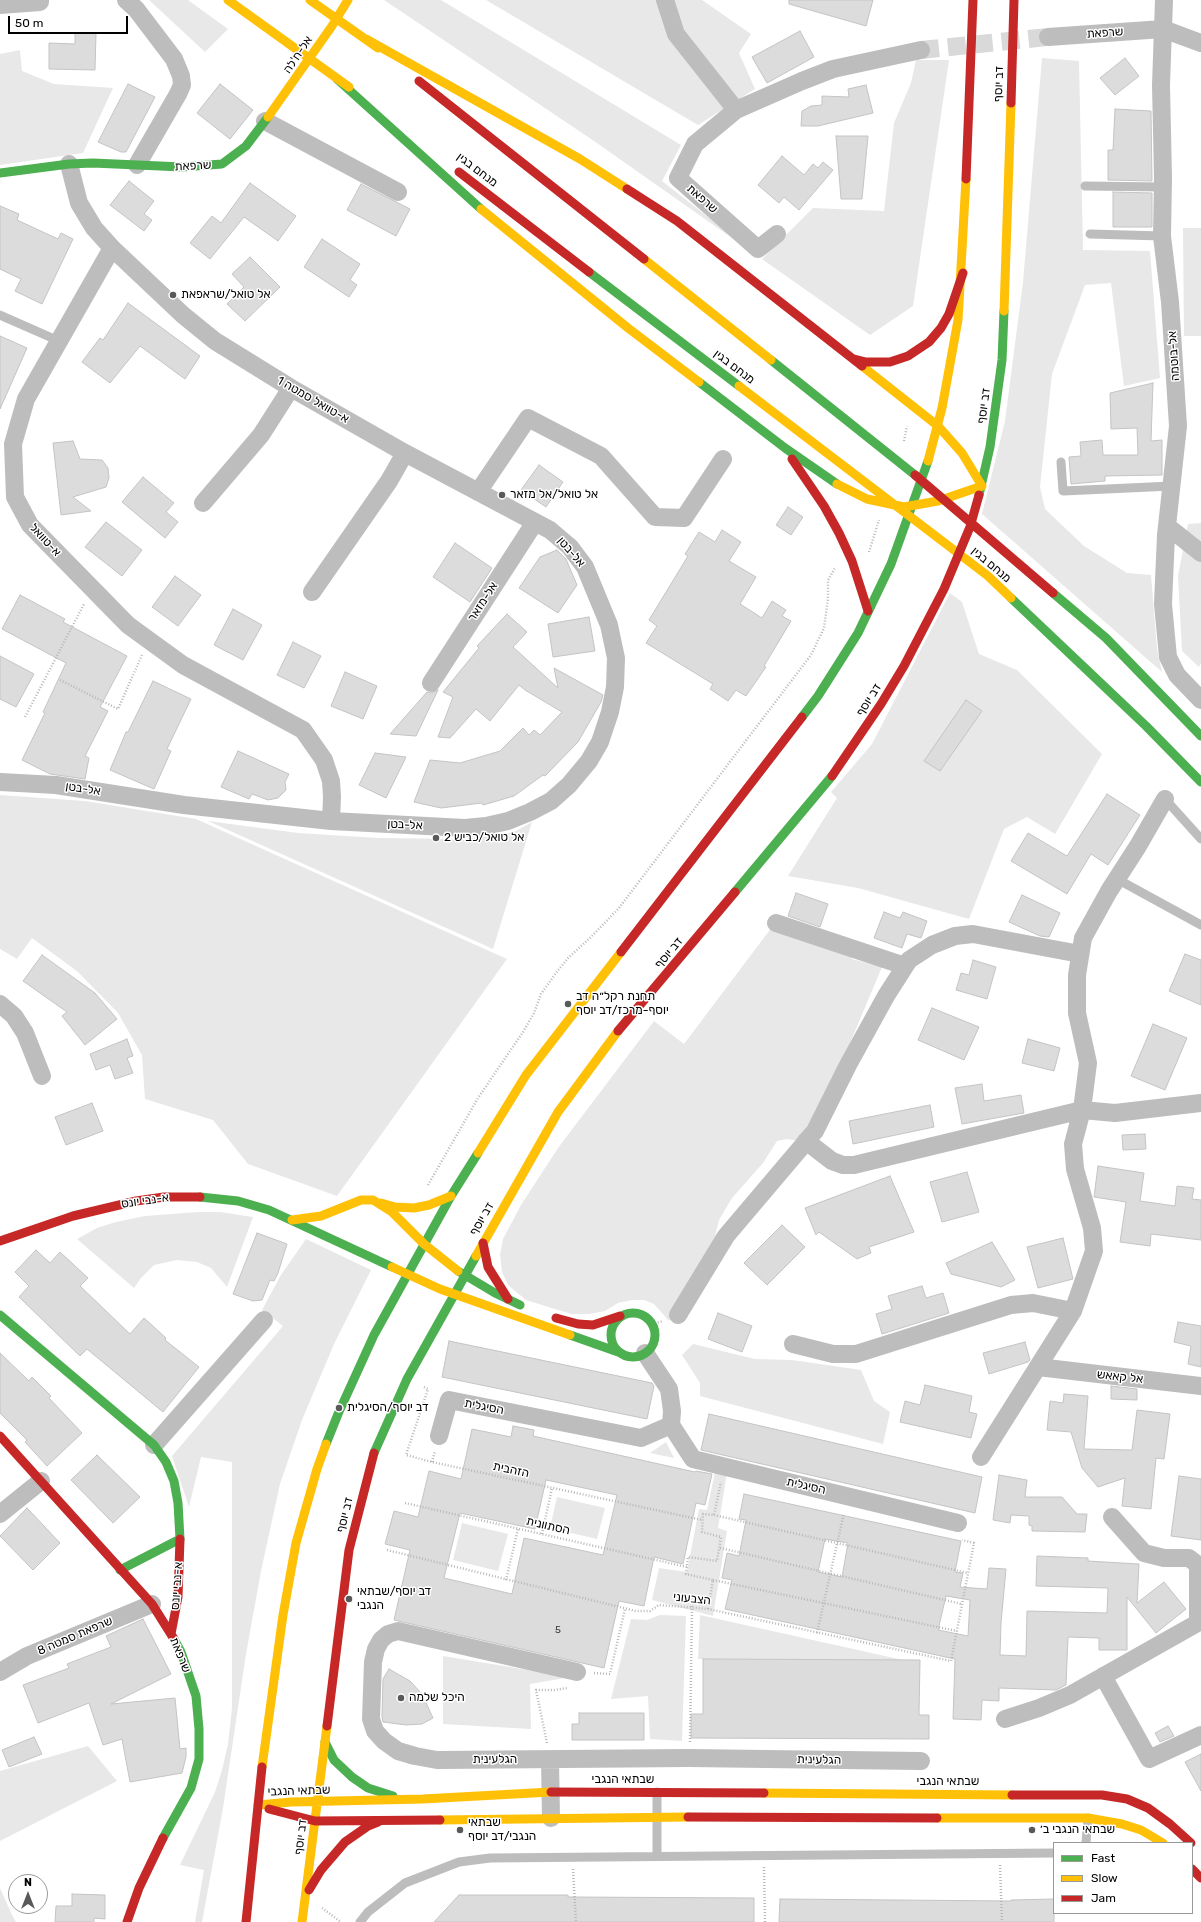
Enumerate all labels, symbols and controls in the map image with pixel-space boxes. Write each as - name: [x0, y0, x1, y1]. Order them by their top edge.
- scale bar: [10, 8, 130, 34]
- text: 50 m: [15, 16, 43, 30]
- street label: שרפאת: [1086, 25, 1124, 41]
- street label: אל-ח'לה: [280, 34, 316, 76]
- street label: דב יוסף: [991, 66, 1007, 102]
- street label: מנחם בגין: [454, 150, 500, 190]
- street label: שרפאת: [174, 158, 212, 174]
- street label: שרפאת: [683, 182, 721, 216]
- place label: אל טואל/שראפאת: [181, 288, 271, 302]
- marker: אל טואל/שראפאת: [168, 290, 178, 300]
- street label: אל-בוטמה: [1165, 330, 1183, 382]
- street label: מנחם בגין: [711, 347, 757, 387]
- street label: א-טוואל סמטה 1: [274, 374, 352, 426]
- street label: דב יוסף: [974, 387, 994, 425]
- place label: אל טואל/אל מזאר: [510, 488, 598, 502]
- marker: אל טואל/אל מזאר: [497, 490, 507, 500]
- street label: א-טוואל: [26, 521, 64, 559]
- street label: אל-בטן: [554, 534, 588, 570]
- street label: מנחם בגין: [968, 544, 1014, 586]
- street label: אל-מזאר: [465, 580, 501, 624]
- street label: דב יוסף: [853, 681, 885, 719]
- street label: אל-בטן: [64, 779, 102, 799]
- street label: אל-בטן: [387, 817, 423, 833]
- place label: אל טואל/כביש 2: [444, 831, 524, 845]
- marker: אל טואל/כביש 2: [431, 833, 441, 843]
- street label: דב יוסף: [652, 935, 686, 971]
- place label: תחנת רקל״ה דב יוסף-מרכז/דב יוסף: [576, 990, 669, 1018]
- marker: תחנת רקל״ה דב יוסף-מרכז/דב יוסף: [563, 999, 573, 1009]
- street label: א-נבי יונס: [120, 1191, 170, 1211]
- street label: דב יוסף: [467, 1200, 497, 1238]
- street label: אל קאאש: [1096, 1367, 1144, 1387]
- street label: הסיגלית: [463, 1396, 505, 1418]
- place label: דב יוסף/הסיגלית: [347, 1401, 429, 1415]
- marker: דב יוסף/הסיגלית: [334, 1403, 344, 1413]
- street label: הזהבית: [492, 1459, 530, 1481]
- street label: הסיגלית: [785, 1474, 827, 1498]
- street label: דב יוסף: [334, 1496, 356, 1534]
- street label: הסתוונית: [525, 1514, 571, 1538]
- street label: א-נבי יונס: [168, 1561, 186, 1611]
- place label: דב יוסף/שבתאי הנגבי: [357, 1585, 431, 1613]
- street label: הצבעוני: [672, 1590, 712, 1608]
- marker: דב יוסף/שבתאי הנגבי: [344, 1594, 354, 1604]
- street label: שרפאת סמטה 8: [35, 1614, 115, 1658]
- house number: 5: [555, 1624, 561, 1636]
- street label: שרפאת: [166, 1635, 194, 1675]
- place label: היכל שלמה: [409, 1691, 465, 1705]
- marker: היכל שלמה: [396, 1693, 406, 1703]
- street label: הגלעינית: [797, 1752, 841, 1768]
- street label: הגלעינית: [473, 1753, 517, 1767]
- street label: שבתאי הנגבי: [592, 1773, 654, 1787]
- street label: שבתאי הנגבי: [917, 1775, 979, 1789]
- street label: שבתאי הנגבי: [267, 1783, 331, 1799]
- place label: שבתאי הנגבי/דב יוסף: [468, 1816, 536, 1844]
- street label: דב יוסף: [292, 1818, 310, 1856]
- place label: שבתאי הנגבי ב׳: [1040, 1823, 1115, 1837]
- marker: שבתאי הנגבי/דב יוסף: [455, 1825, 465, 1835]
- marker: שבתאי הנגבי ב׳: [1027, 1825, 1037, 1835]
- legend: [1053, 1842, 1193, 1914]
- text: Fast: [1091, 1851, 1115, 1865]
- text: Slow: [1091, 1871, 1118, 1885]
- north arrow: [8, 1874, 48, 1914]
- text: N: [24, 1876, 32, 1889]
- text: Jam: [1091, 1891, 1116, 1905]

